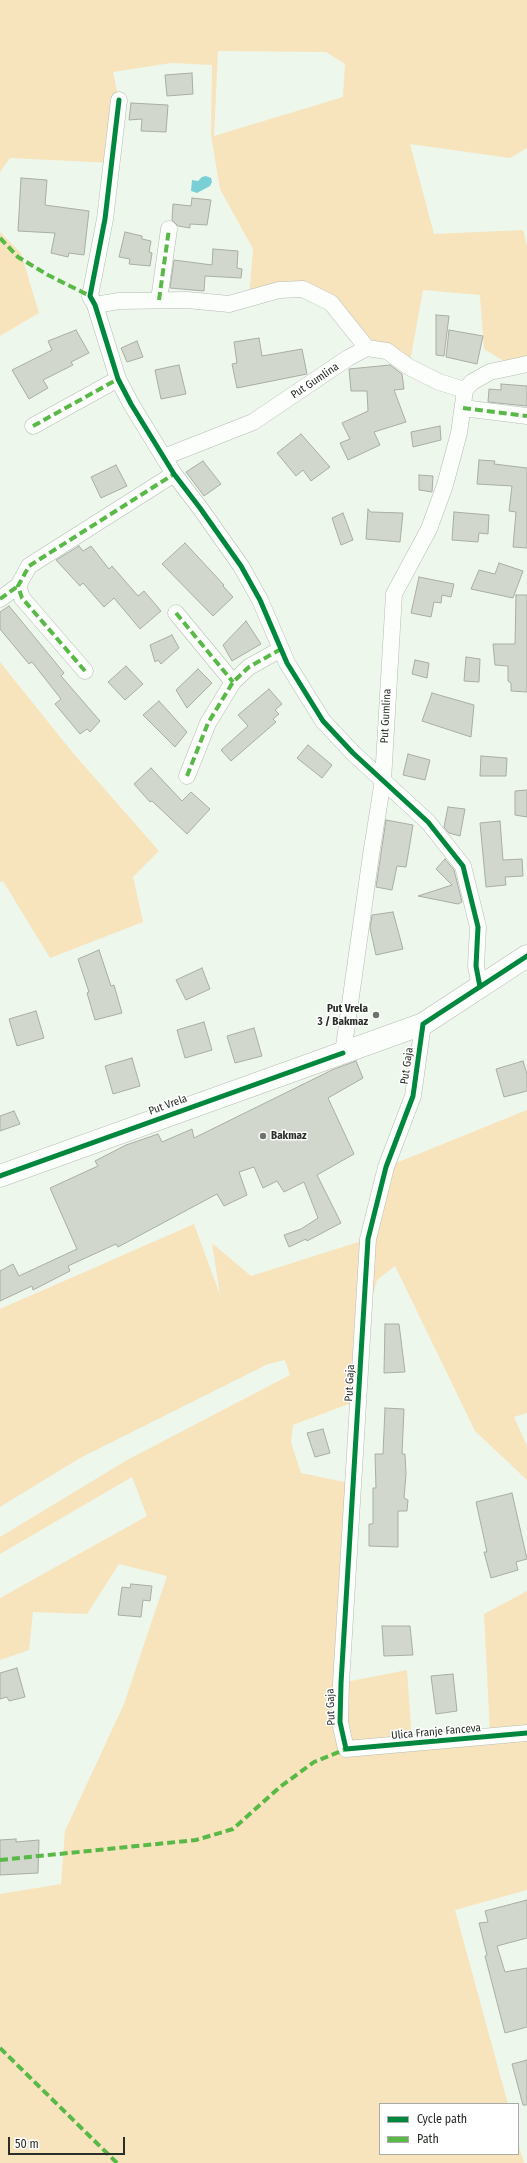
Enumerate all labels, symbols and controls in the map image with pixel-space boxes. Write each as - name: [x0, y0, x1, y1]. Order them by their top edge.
- street label: Put Gumlina: [289, 360, 341, 402]
- street label: Put Gumlina: [378, 688, 394, 744]
- place label: Put Vrela 3 / Bakmaz: [317, 1002, 368, 1028]
- marker: Put Vrela 3 / Bakmaz: [371, 1010, 381, 1020]
- street label: Put Gaja: [398, 1047, 416, 1085]
- street label: Put Vrela: [147, 1092, 189, 1118]
- place label: Bakmaz: [271, 1129, 307, 1143]
- marker: Bakmaz: [258, 1131, 268, 1141]
- street label: Put Gaja: [342, 1364, 358, 1402]
- street label: Put Gaja: [324, 1688, 338, 1726]
- street label: Ulica Franje Fanceva: [391, 1722, 481, 1742]
- legend: [379, 2103, 519, 2155]
- text: Cycle path: [417, 2112, 467, 2126]
- scale bar: [10, 2129, 127, 2155]
- text: Path: [417, 2132, 439, 2146]
- text: 50 m: [15, 2137, 39, 2151]

